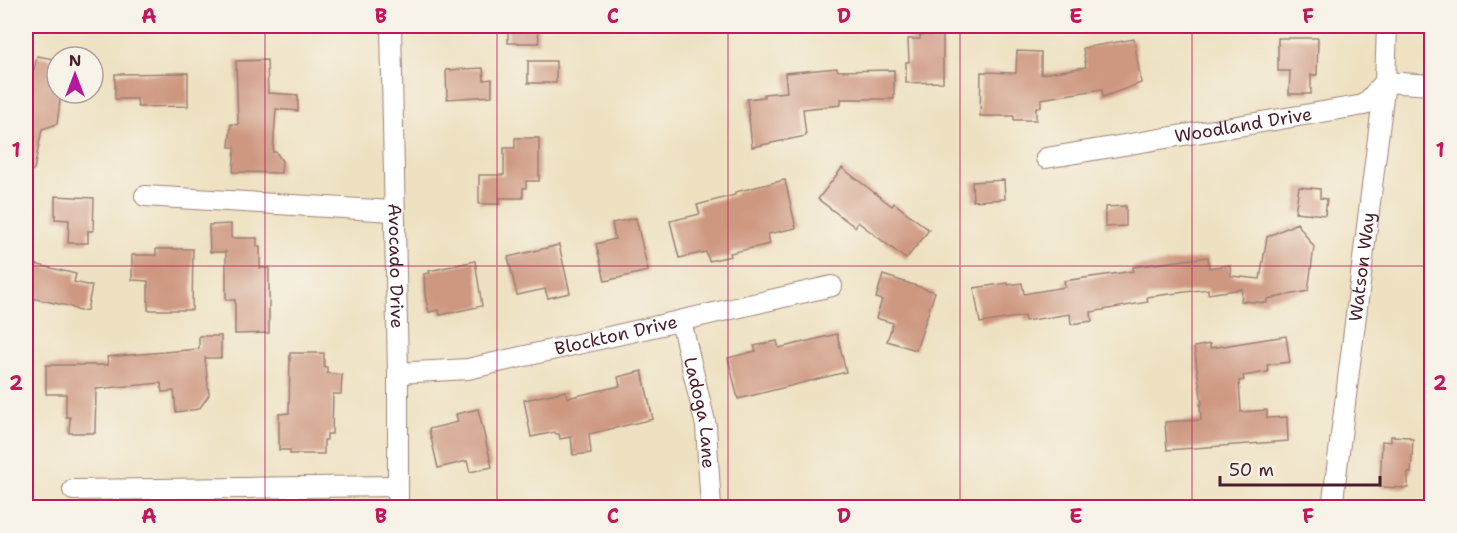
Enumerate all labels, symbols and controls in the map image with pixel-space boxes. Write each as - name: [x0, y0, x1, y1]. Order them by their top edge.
- text: A: [141, 3, 157, 29]
- text: B: [375, 3, 387, 29]
- text: C: [607, 3, 619, 29]
- text: D: [837, 3, 851, 29]
- text: E: [1069, 3, 1083, 29]
- text: F: [1302, 3, 1314, 29]
- north arrow: [45, 45, 105, 105]
- text: N: [69, 50, 81, 71]
- street label: Woodland Drive: [1173, 102, 1314, 148]
- text: 1: [11, 137, 21, 163]
- text: 1: [1435, 137, 1445, 163]
- street label: Avocado Drive: [383, 203, 409, 329]
- street label: Watson Way: [1343, 211, 1381, 323]
- street label: Blockton Drive: [552, 310, 680, 361]
- street label: Ladoga Lane: [678, 355, 721, 469]
- text: 2: [9, 370, 23, 396]
- text: 2: [1433, 370, 1447, 396]
- scale bar: [1220, 449, 1380, 487]
- text: 50 m: [1229, 458, 1274, 482]
- text: A: [141, 503, 157, 529]
- text: B: [375, 503, 387, 529]
- text: C: [607, 503, 619, 529]
- text: D: [837, 503, 851, 529]
- text: E: [1069, 503, 1083, 529]
- text: F: [1302, 503, 1314, 529]

